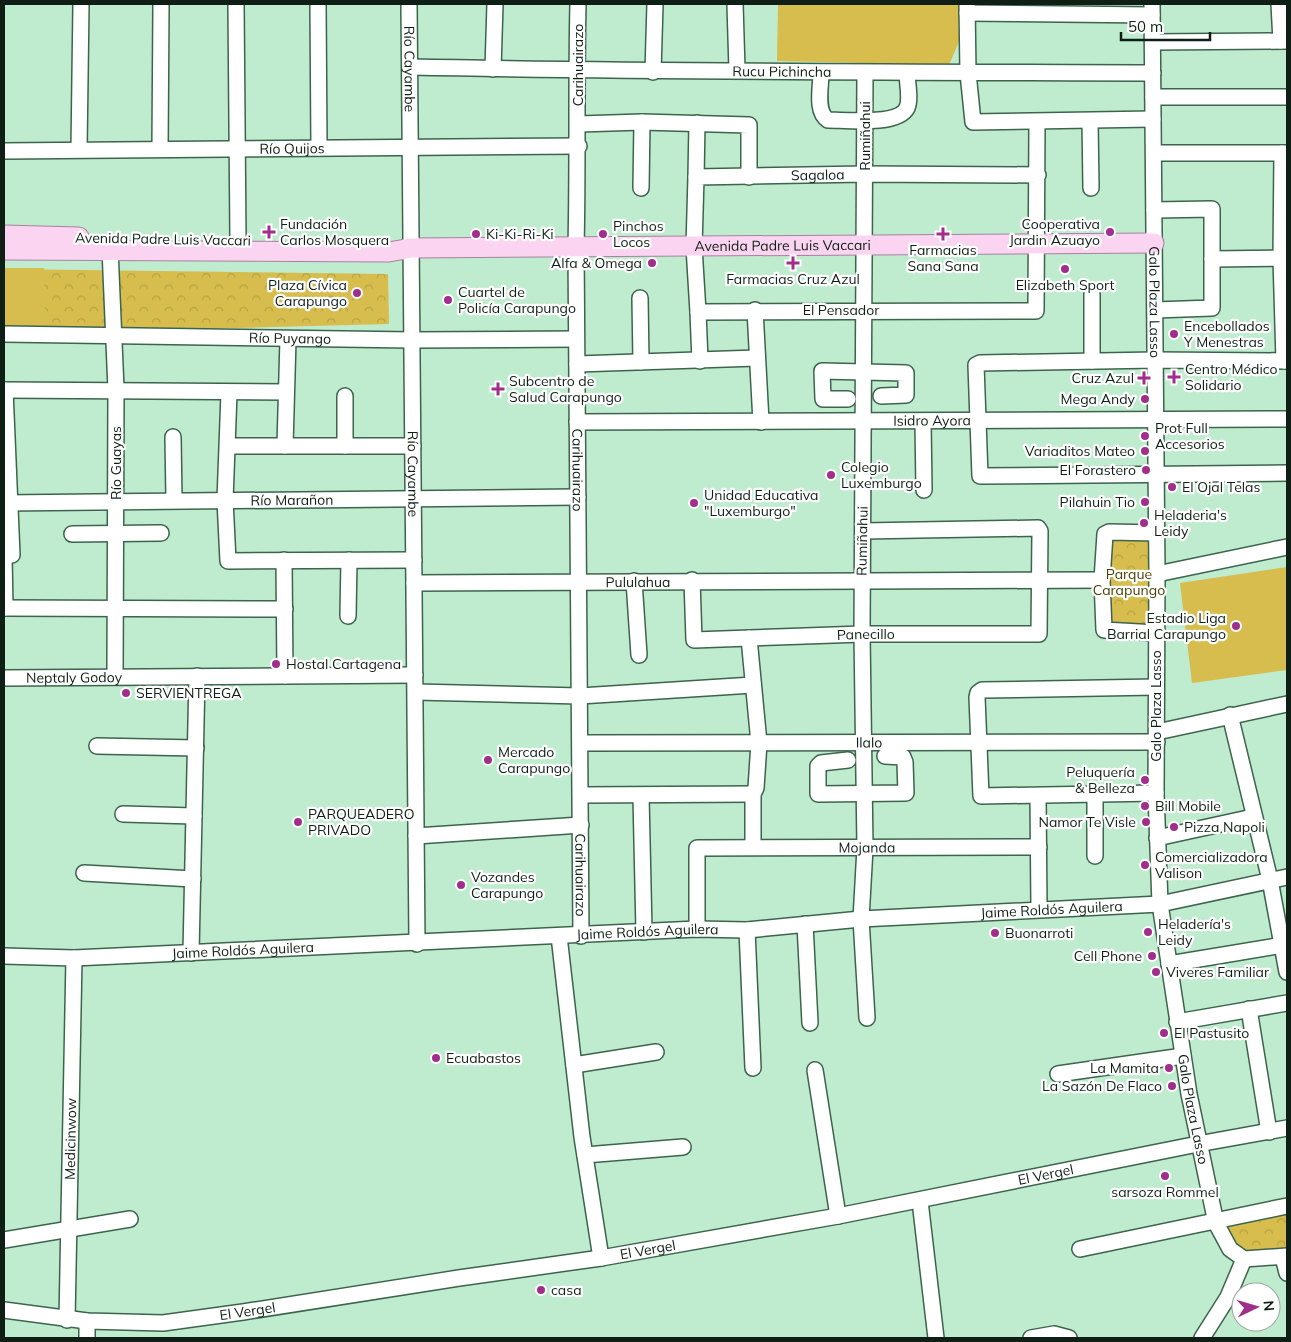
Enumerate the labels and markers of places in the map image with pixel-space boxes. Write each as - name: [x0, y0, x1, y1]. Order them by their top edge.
- place label: Fundación Carlos Mosquera: [280, 215, 389, 249]
- place label: Cooperativa Jardin Azuayo: [1009, 215, 1100, 249]
- place label: Pinchos Locos: [613, 217, 664, 251]
- marker: Fundación Carlos Mosquera: [262, 225, 276, 239]
- place label: Ki-Ki-Ri-Ki: [486, 225, 554, 243]
- marker: Cooperativa Jardin Azuayo: [1104, 226, 1116, 238]
- marker: Ki-Ki-Ri-Ki: [470, 228, 482, 240]
- marker: Pinchos Locos: [597, 228, 609, 240]
- marker: Farmacias Sana Sana: [937, 228, 949, 240]
- place label: Farmacias Sana Sana: [907, 241, 979, 275]
- place label: Alfa & Omega: [551, 254, 642, 272]
- marker: Alfa & Omega: [646, 257, 658, 269]
- marker: Farmacias Cruz Azul: [787, 257, 799, 269]
- marker: Elizabeth Sport: [1059, 263, 1071, 275]
- place label: Farmacias Cruz Azul: [726, 270, 860, 288]
- place label: Plaza Cívica Carapungo: [268, 276, 347, 310]
- place label: Elizabeth Sport: [1016, 276, 1114, 294]
- place label: Cuartel de Policía Carapungo: [458, 283, 576, 317]
- marker: Plaza Cívica Carapungo: [351, 287, 363, 299]
- marker: Cuartel de Policía Carapungo: [442, 294, 454, 306]
- place label: Encebollados Y Menestras: [1183, 317, 1270, 351]
- marker: Encebollados Y Menestras: [1168, 328, 1180, 340]
- place label: Centro Médico Solidario: [1185, 360, 1278, 394]
- place label: Cruz Azul: [1071, 369, 1134, 387]
- marker: Centro Médico Solidario: [1167, 370, 1181, 384]
- place label: Subcentro de Salud Carapungo: [509, 372, 622, 406]
- marker: Cruz Azul: [1138, 372, 1150, 384]
- marker: Subcentro de Salud Carapungo: [491, 382, 505, 396]
- place label: Mega Andy: [1061, 390, 1136, 408]
- marker: Mega Andy: [1139, 393, 1151, 405]
- place label: Prot Full Accesorios: [1155, 419, 1225, 453]
- marker: Prot Full Accesorios: [1139, 430, 1151, 442]
- place label: Variaditos Mateo: [1025, 442, 1135, 460]
- marker: Variaditos Mateo: [1139, 445, 1151, 457]
- place label: Colegio Luxemburgo: [841, 458, 922, 492]
- place label: El Forastero: [1059, 461, 1136, 479]
- marker: El Forastero: [1140, 464, 1152, 476]
- marker: Colegio Luxemburgo: [825, 469, 837, 481]
- place label: El Ojal Telas: [1182, 478, 1260, 496]
- marker: El Ojal Telas: [1166, 481, 1178, 493]
- place label: Unidad Educativa "Luxemburgo": [704, 486, 818, 520]
- place label: Pilahuin Tio: [1060, 493, 1135, 511]
- marker: Pilahuin Tio: [1139, 496, 1151, 508]
- marker: Unidad Educativa "Luxemburgo": [688, 497, 700, 509]
- place label: Heladeria's Leidy: [1154, 506, 1227, 540]
- marker: Heladeria's Leidy: [1138, 517, 1150, 529]
- place label: Estadio Liga Barrial Carapungo: [1107, 609, 1226, 643]
- marker: Estadio Liga Barrial Carapungo: [1230, 620, 1242, 632]
- place label: Hostal Cartagena: [286, 655, 401, 673]
- marker: Hostal Cartagena: [270, 658, 282, 670]
- place label: SERVIENTREGA: [136, 684, 242, 702]
- marker: SERVIENTREGA: [120, 687, 132, 699]
- place label: Mercado Carapungo: [498, 743, 570, 777]
- marker: Mercado Carapungo: [482, 754, 494, 766]
- place label: Peluquería & Belleza: [1066, 763, 1135, 797]
- marker: Peluquería & Belleza: [1139, 774, 1151, 786]
- place label: Bill Mobile: [1155, 797, 1221, 815]
- marker: Bill Mobile: [1139, 800, 1151, 812]
- place label: PARQUEADERO PRIVADO: [308, 805, 415, 839]
- place label: Namor Te Visle: [1038, 813, 1136, 831]
- marker: PARQUEADERO PRIVADO: [292, 816, 304, 828]
- marker: Namor Te Visle: [1140, 816, 1152, 828]
- place label: Pizza Napoli: [1184, 818, 1265, 836]
- marker: Pizza Napoli: [1168, 821, 1180, 833]
- place label: Comercializadora Valison: [1155, 848, 1268, 882]
- marker: Comercializadora Valison: [1139, 859, 1151, 871]
- place label: Vozandes Carapungo: [471, 868, 543, 902]
- marker: Vozandes Carapungo: [455, 879, 467, 891]
- place label: Heladería's Leidy: [1158, 915, 1231, 949]
- place label: Buonarroti: [1005, 924, 1073, 942]
- marker: Heladería's Leidy: [1142, 926, 1154, 938]
- marker: Buonarroti: [989, 927, 1001, 939]
- place label: Cell Phone: [1074, 947, 1142, 965]
- marker: Cell Phone: [1146, 950, 1158, 962]
- place label: Viveres Familiar: [1166, 963, 1270, 981]
- marker: Viveres Familiar: [1150, 966, 1162, 978]
- place label: El Pastusito: [1174, 1024, 1249, 1042]
- marker: El Pastusito: [1158, 1027, 1170, 1039]
- place label: Ecuabastos: [446, 1049, 521, 1067]
- marker: Ecuabastos: [430, 1052, 442, 1064]
- place label: La Mamita: [1090, 1059, 1159, 1077]
- marker: La Mamita: [1163, 1062, 1175, 1074]
- place label: La Sazón De Flaco: [1042, 1077, 1162, 1095]
- marker: La Sazón De Flaco: [1166, 1080, 1178, 1092]
- marker: sarsoza Rommel: [1159, 1170, 1171, 1182]
- place label: sarsoza Rommel: [1111, 1183, 1219, 1201]
- place label: casa: [551, 1281, 582, 1299]
- marker: casa: [535, 1284, 547, 1296]

